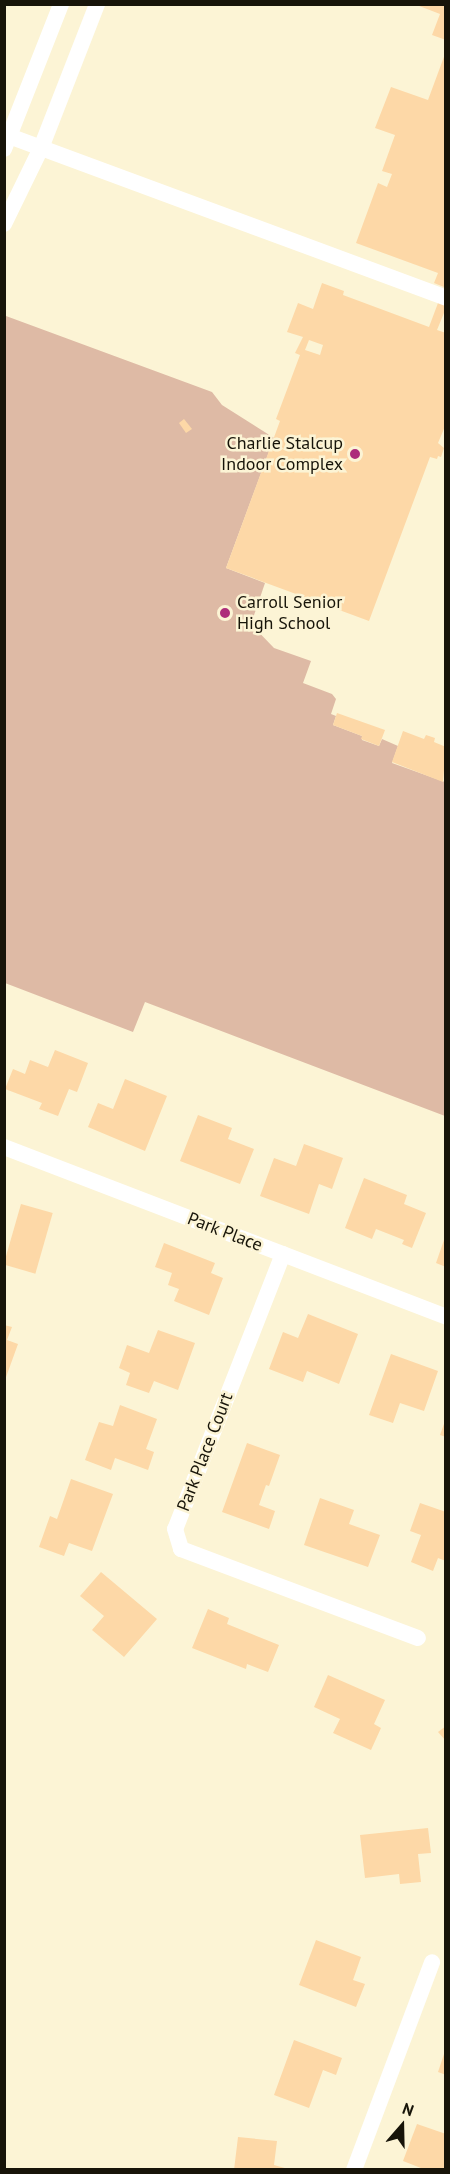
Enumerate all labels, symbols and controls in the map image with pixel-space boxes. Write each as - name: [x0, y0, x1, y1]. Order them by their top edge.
- place label: Charlie Stalcup Indoor Complex: [221, 433, 343, 476]
- marker: Charlie Stalcup Indoor Complex: [348, 447, 362, 461]
- place label: Carroll Senior High School: [237, 592, 342, 634]
- marker: Carroll Senior High School: [218, 606, 232, 620]
- street label: Park Place: [184, 1208, 266, 1256]
- street label: Park Place Court: [172, 1390, 238, 1514]
- north arrow: [372, 2096, 432, 2156]
- text: N: [400, 2098, 417, 2120]

